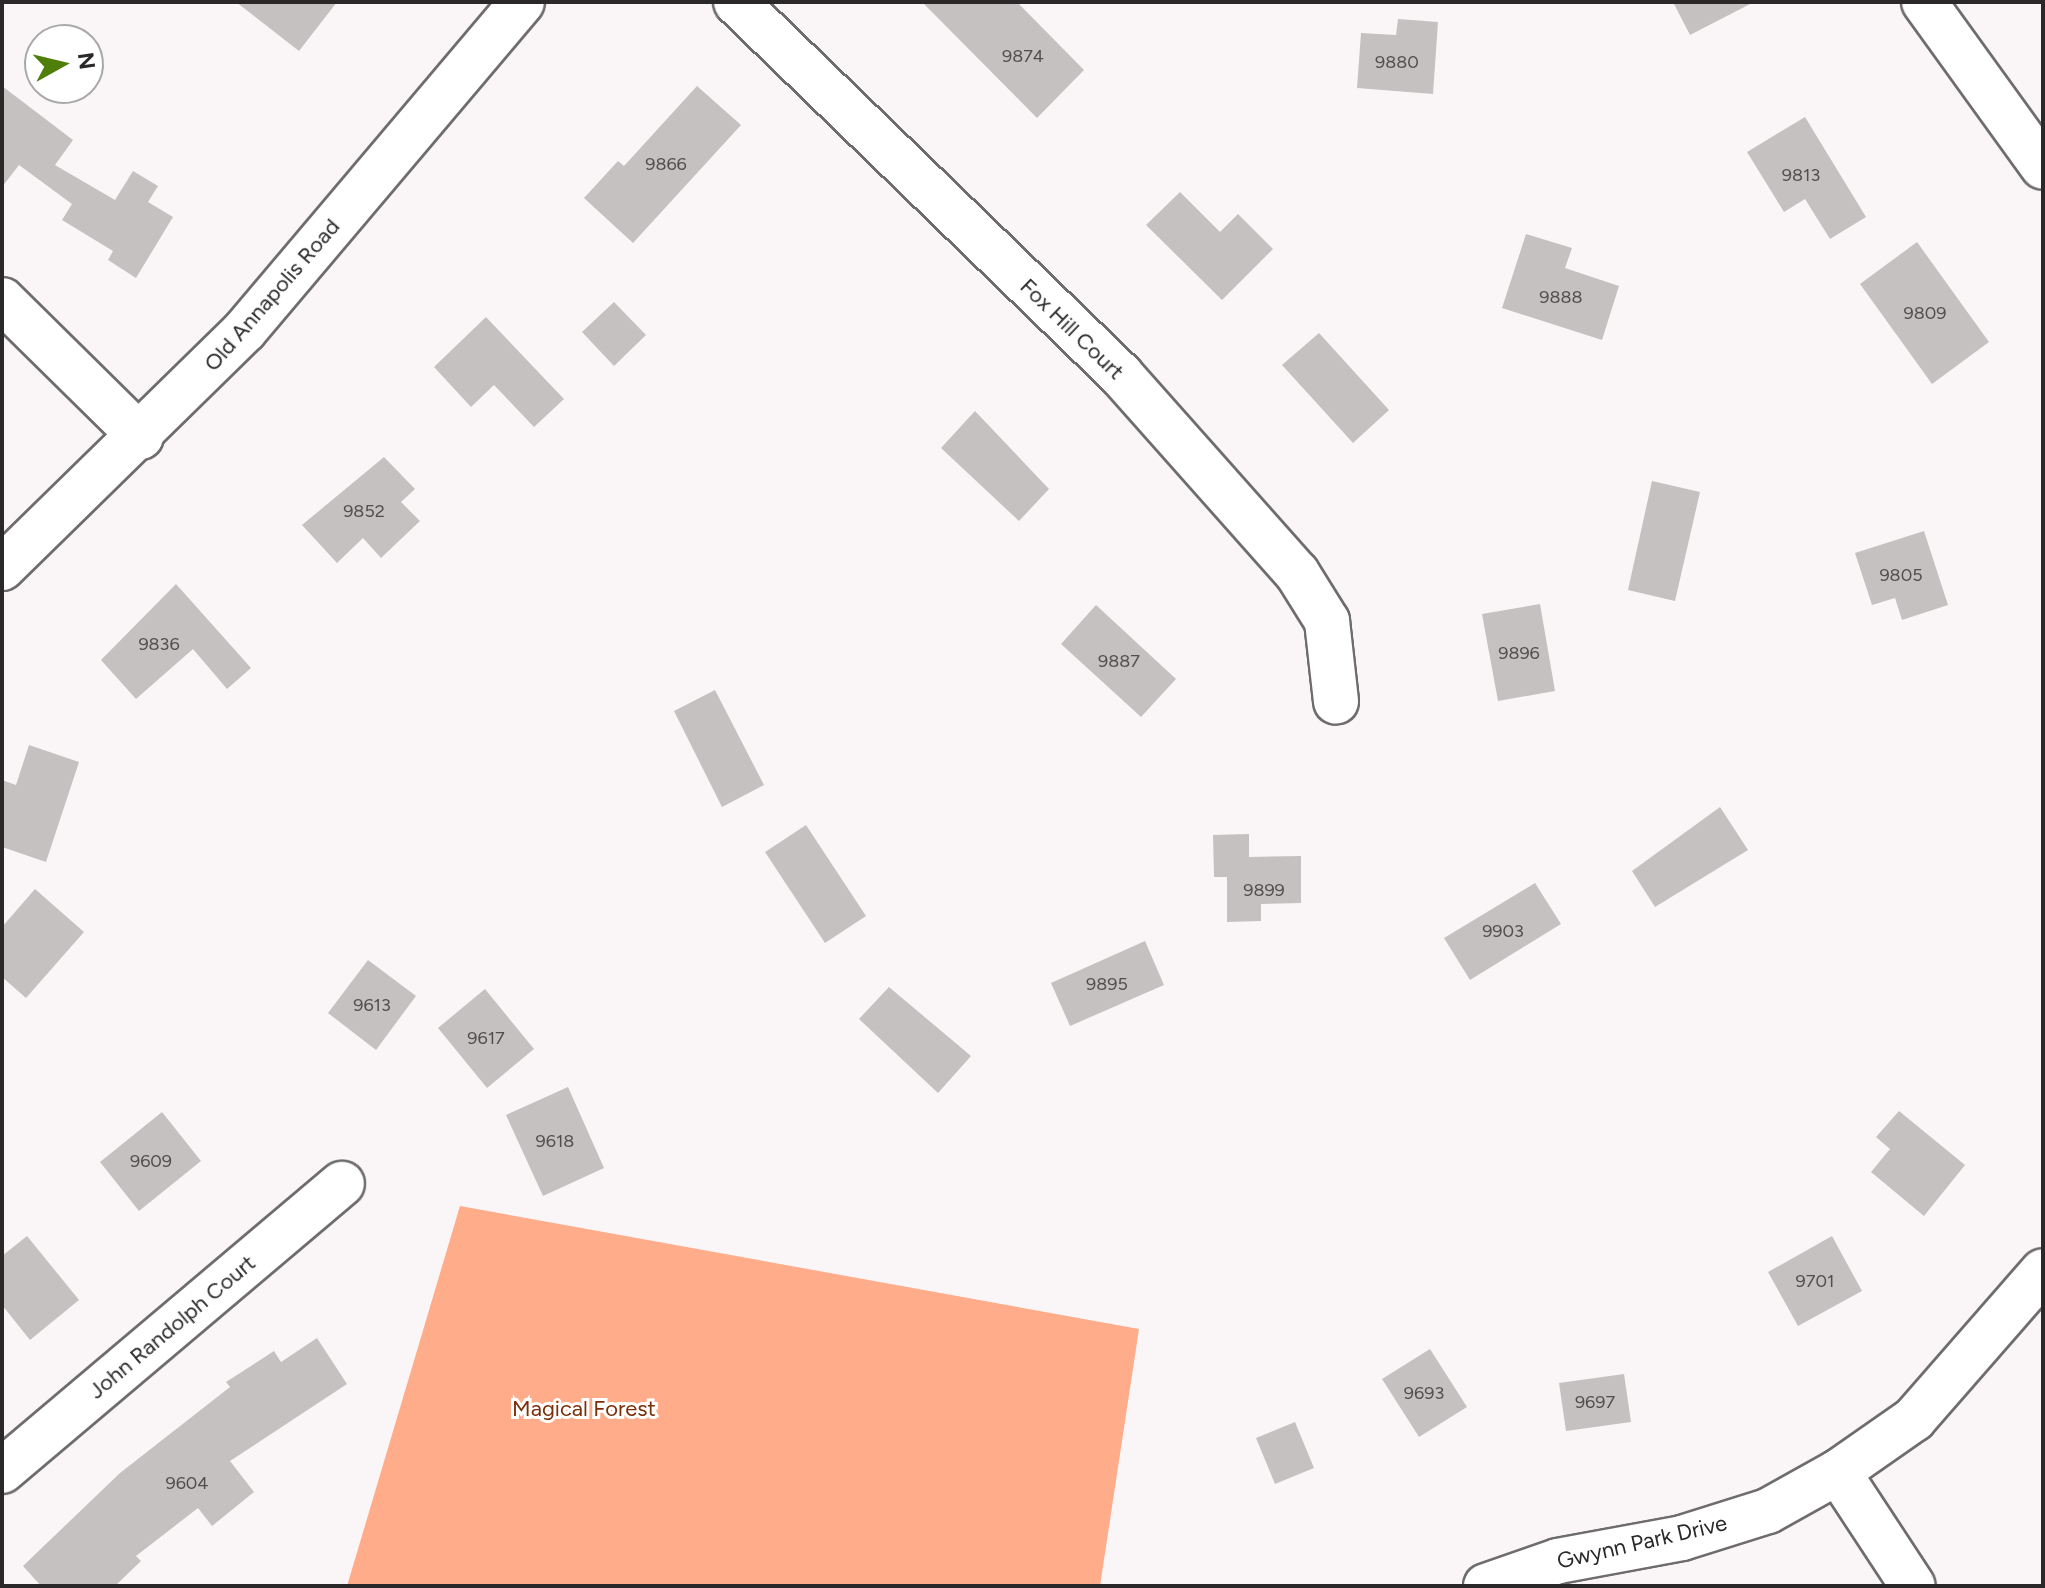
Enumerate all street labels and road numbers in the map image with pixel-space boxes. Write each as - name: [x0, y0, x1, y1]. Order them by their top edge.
- street label: Old Annapolis Road: [199, 214, 345, 376]
- street label: Fox Hill Court: [1015, 273, 1129, 385]
- street label: John Randolph Court: [83, 1250, 261, 1404]
- street label: Gwynn Park Drive: [1554, 1510, 1730, 1574]

